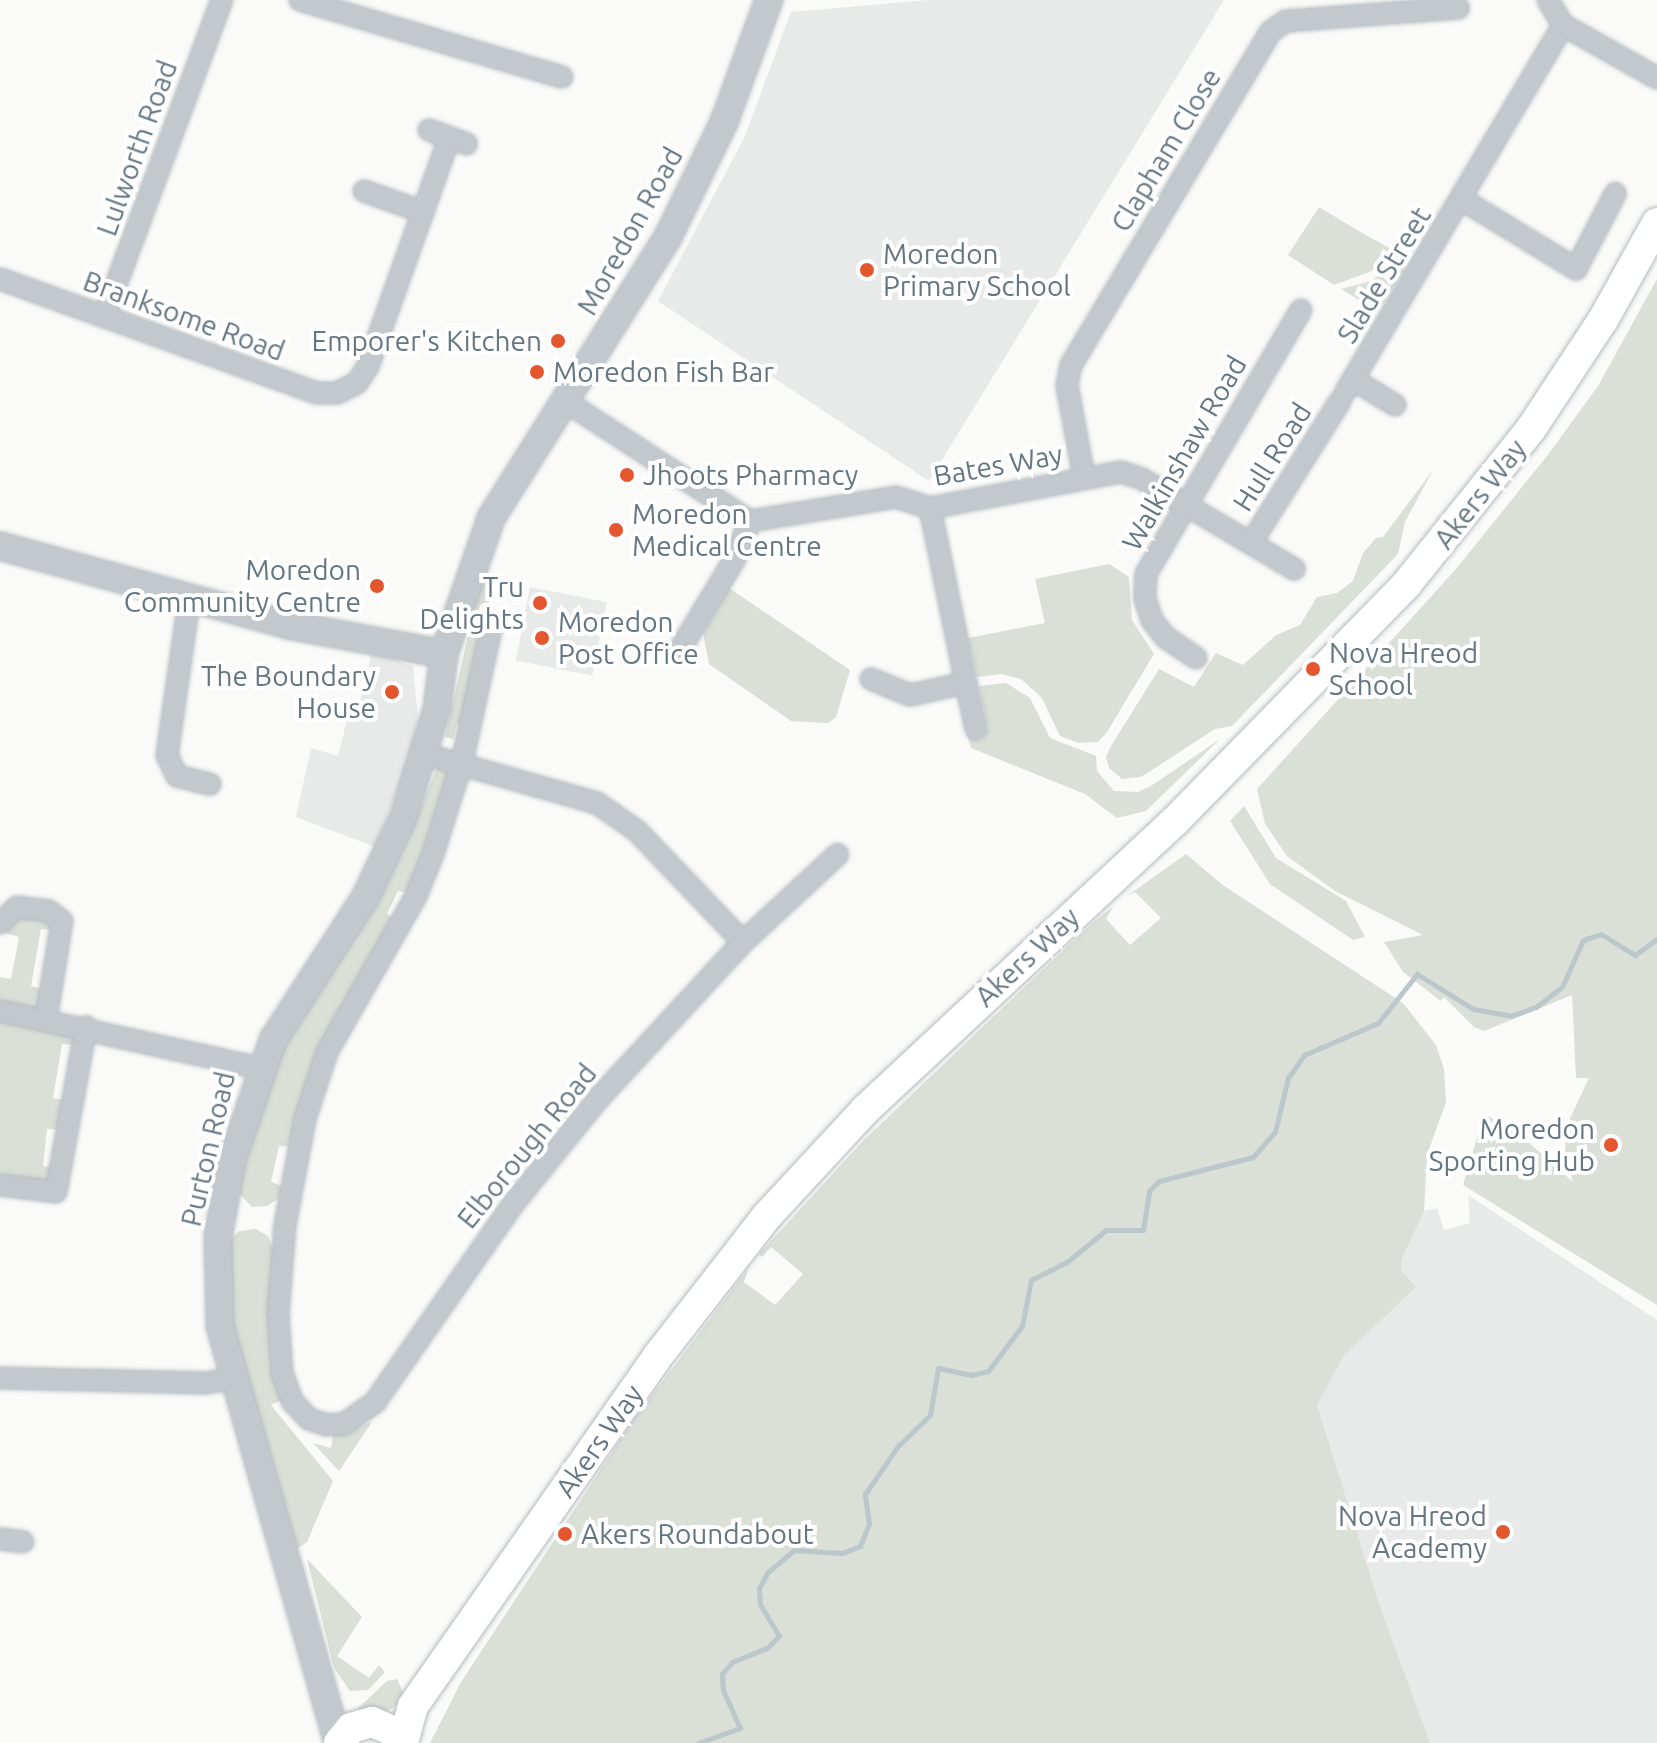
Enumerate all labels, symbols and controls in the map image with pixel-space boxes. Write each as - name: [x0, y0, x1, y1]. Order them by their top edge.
- street label: Lulworth Road: [90, 56, 184, 240]
- street label: Clapham Close: [1104, 62, 1228, 238]
- street label: Moredon Road: [570, 141, 690, 321]
- street label: Slade Street: [1330, 201, 1438, 349]
- place label: Moredon Primary School: [883, 237, 1071, 303]
- marker: Moredon Primary School: [858, 261, 876, 279]
- street label: Branksome Road: [79, 264, 289, 368]
- place label: Emporer's Kitchen: [312, 324, 542, 358]
- marker: Emporer's Kitchen: [549, 332, 567, 350]
- street label: Walkinshaw Road: [1115, 350, 1253, 556]
- place label: Moredon Fish Bar: [553, 355, 774, 389]
- marker: Moredon Fish Bar: [528, 363, 546, 381]
- street label: Hull Road: [1226, 397, 1318, 517]
- street label: Akers Way: [1427, 433, 1533, 555]
- street label: Bates Way: [931, 437, 1065, 493]
- place label: Jhoots Pharmacy: [643, 458, 858, 492]
- marker: Jhoots Pharmacy: [618, 466, 636, 484]
- place label: Moredon Medical Centre: [632, 497, 822, 563]
- marker: Moredon Medical Centre: [607, 521, 625, 539]
- place label: Moredon Community Centre: [124, 553, 361, 619]
- place label: Tru Delights: [419, 570, 524, 636]
- marker: Moredon Community Centre: [368, 577, 386, 595]
- marker: Tru Delights: [531, 594, 549, 612]
- place label: Moredon Post Office: [558, 605, 699, 671]
- marker: Moredon Post Office: [533, 629, 551, 647]
- place label: Nova Hreod School: [1329, 636, 1478, 702]
- place label: The Boundary House: [201, 659, 376, 725]
- marker: Nova Hreod School: [1304, 660, 1322, 678]
- marker: The Boundary House: [383, 683, 401, 701]
- street label: Akers Way: [968, 900, 1086, 1014]
- street label: Elborough Road: [450, 1057, 604, 1235]
- street label: Purton Road: [174, 1068, 242, 1230]
- place label: Moredon Sporting Hub: [1429, 1112, 1595, 1178]
- marker: Moredon Sporting Hub: [1602, 1136, 1620, 1154]
- street label: Akers Way: [548, 1378, 650, 1504]
- place label: Nova Hreod Academy: [1338, 1499, 1487, 1565]
- place label: Akers Roundabout: [581, 1517, 814, 1551]
- marker: Nova Hreod Academy: [1494, 1523, 1512, 1541]
- marker: Akers Roundabout: [556, 1525, 574, 1543]

